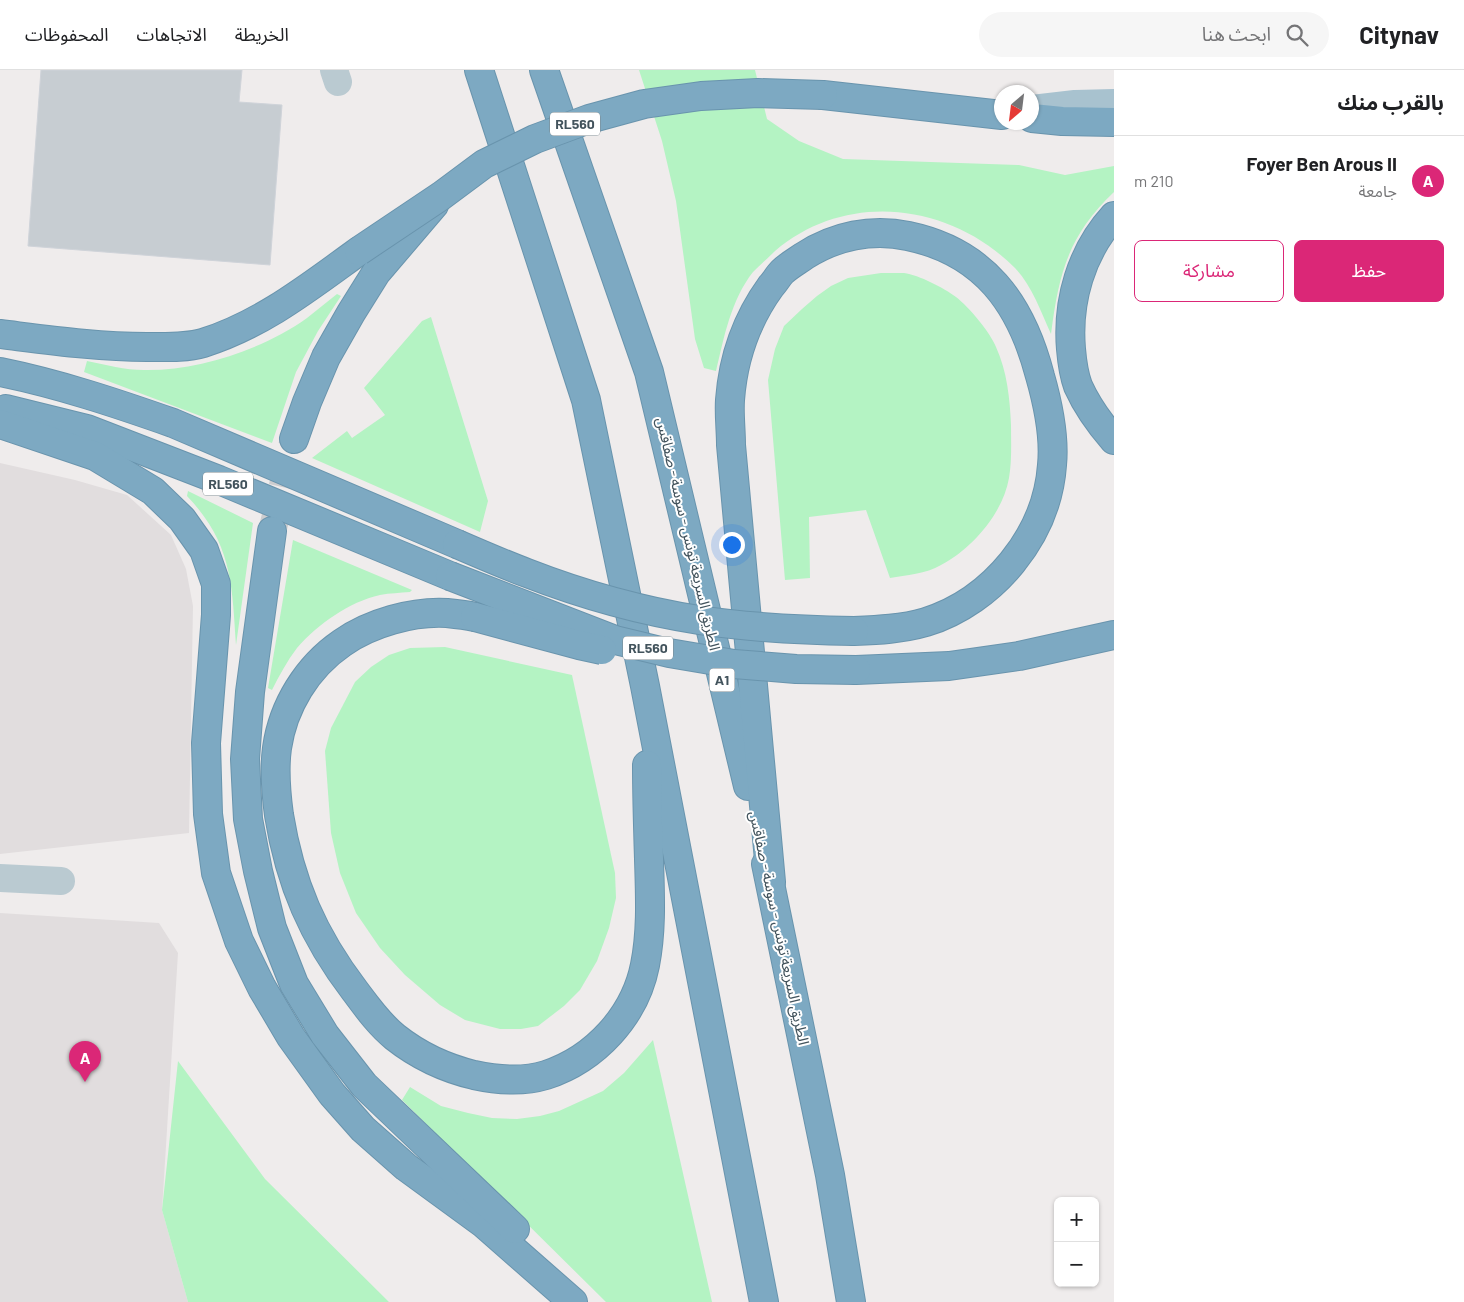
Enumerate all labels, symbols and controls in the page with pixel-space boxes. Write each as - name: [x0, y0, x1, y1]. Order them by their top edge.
- search box: [979, 12, 1329, 57]
- text: Citynav: [1359, 20, 1439, 49]
- icon: search: [1283, 21, 1311, 49]
- text: ابحث هنا: [1202, 22, 1271, 45]
- text: المحفوظات: [25, 23, 109, 45]
- text: الاتجاهات: [137, 23, 207, 45]
- text: الخريطة: [235, 23, 289, 45]
- north arrow: [994, 85, 1039, 130]
- text: بالقرب منك: [1337, 89, 1444, 114]
- road number: RL560: [550, 112, 600, 136]
- text: Foyer Ben Arous II: [1247, 152, 1397, 175]
- text: 210 m: [1134, 171, 1173, 190]
- text: A: [1423, 171, 1433, 190]
- text: جامعة: [1358, 181, 1397, 200]
- button: مشاركة: [1134, 240, 1284, 302]
- button: حفظ: [1294, 240, 1444, 302]
- street label: الطريق السريعة تونس - سوسة - صفاقس: [651, 415, 725, 653]
- road number: RL560: [203, 472, 253, 496]
- your location: [719, 532, 745, 558]
- road number: RL560: [623, 636, 673, 660]
- road number: A1: [710, 668, 734, 692]
- street label: الطريق السريعة تونس - سوسة - صفاقس: [744, 809, 814, 1047]
- pin: A: [69, 1041, 101, 1082]
- map controls: [1054, 1197, 1099, 1287]
- button: +: [1054, 1197, 1099, 1242]
- button: −: [1054, 1242, 1099, 1287]

